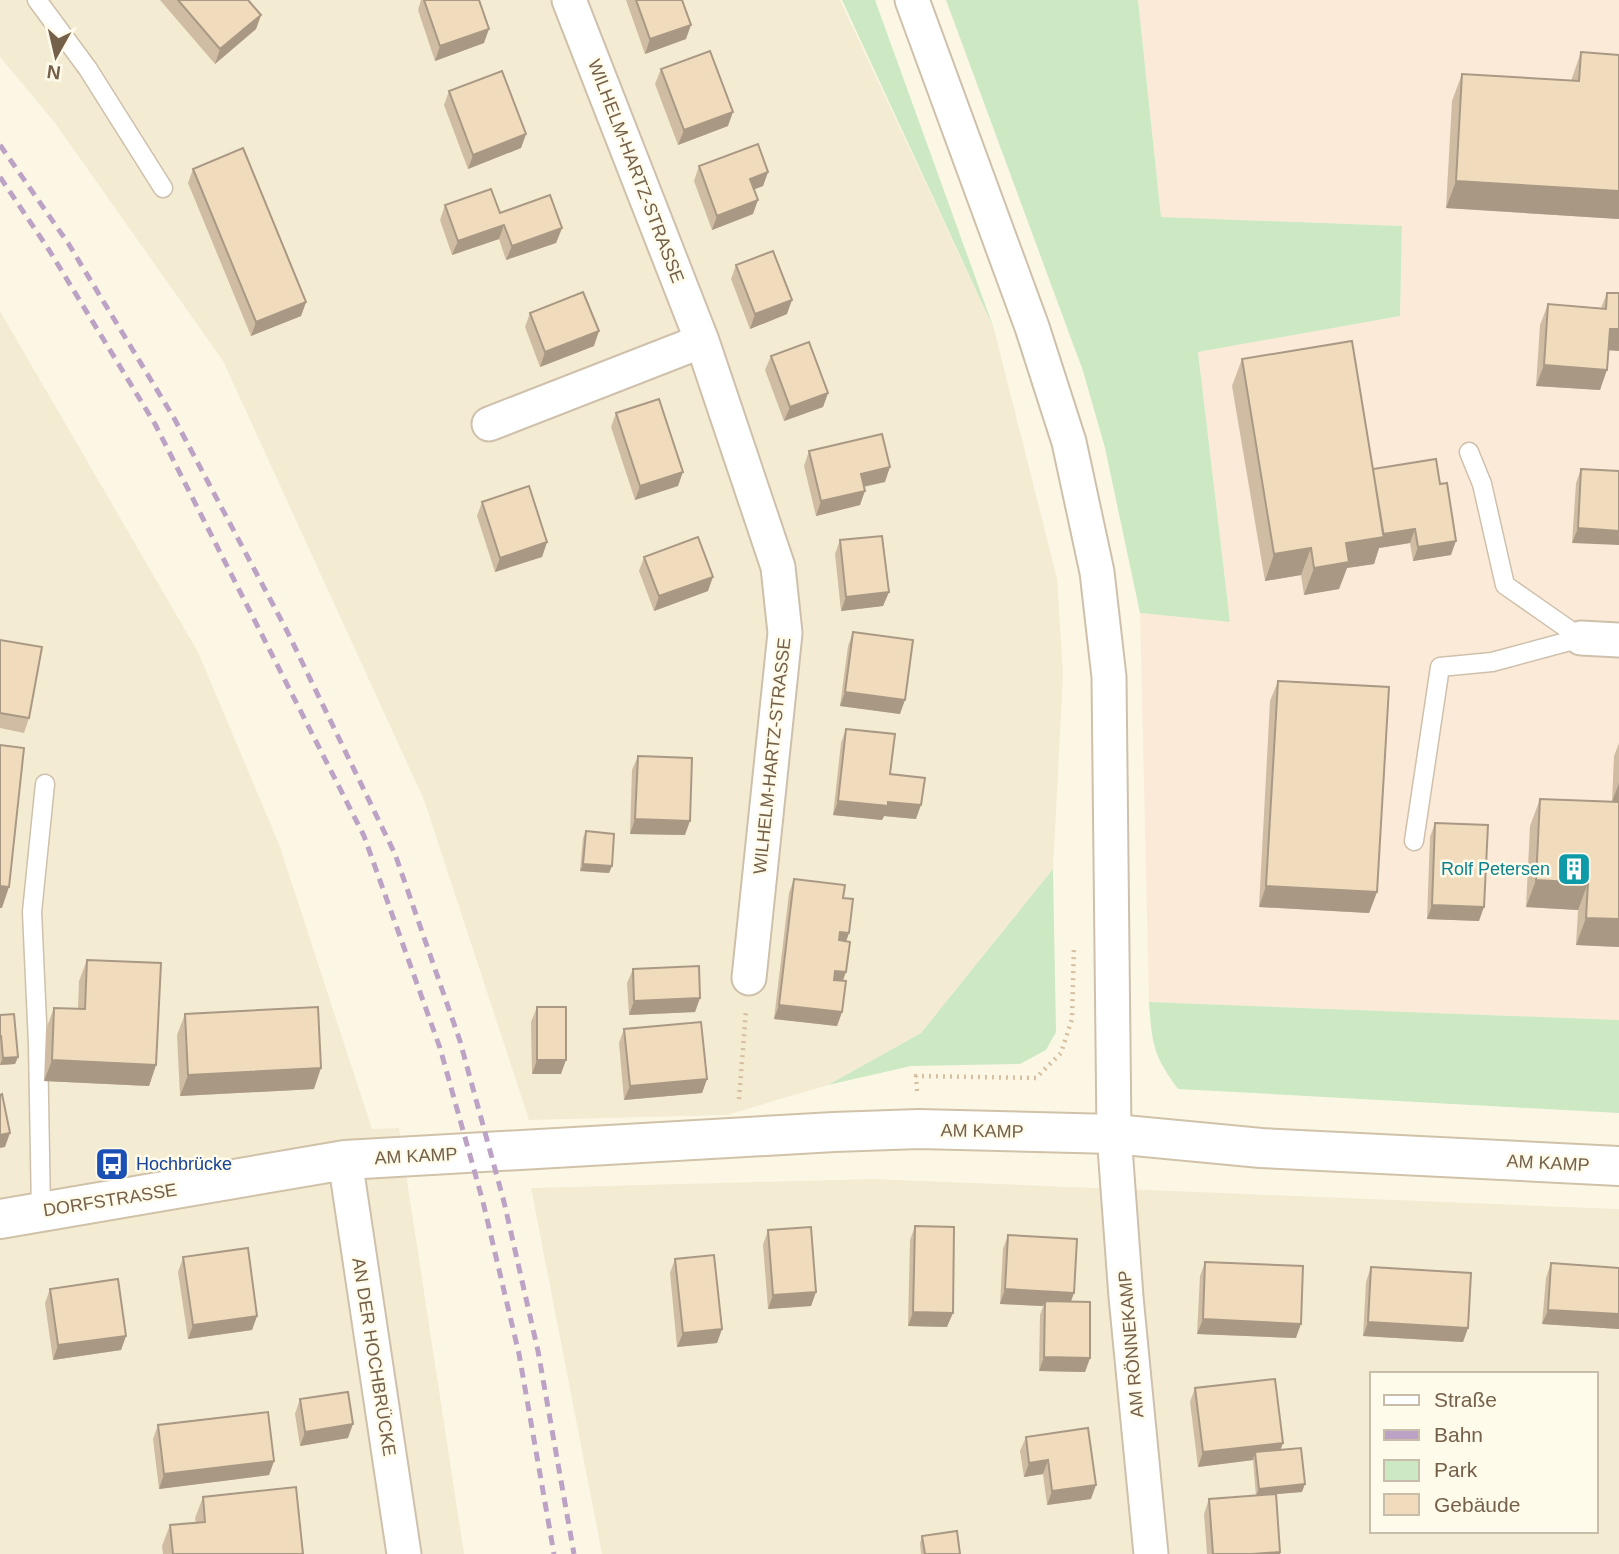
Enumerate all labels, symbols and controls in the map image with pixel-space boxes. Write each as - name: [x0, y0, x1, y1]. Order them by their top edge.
- north arrow: [21, 21, 91, 91]
- street label: WILHELM-HARTZ-STRASSE: [584, 56, 688, 286]
- text: N: [45, 61, 62, 84]
- street label: WILHELM-HARTZ-STRASSE: [750, 637, 794, 875]
- building icon: Rolf Petersen: [1555, 850, 1593, 888]
- place label: Rolf Petersen: [1441, 859, 1550, 879]
- street label: AM KAMP: [940, 1120, 1024, 1142]
- street label: AM KAMP: [374, 1144, 458, 1168]
- bus stop icon: Hochbrücke: [93, 1145, 131, 1183]
- street label: AM KAMP: [1506, 1151, 1590, 1175]
- place label: Hochbrücke: [136, 1154, 232, 1174]
- street label: DORFSTRASSE: [42, 1180, 178, 1220]
- street label: AN DER HOCHBRÜCKE: [348, 1256, 400, 1458]
- street label: AM RÖNNEKAMP: [1115, 1269, 1147, 1419]
- legend: [1370, 1372, 1598, 1533]
- text: Straße: [1434, 1388, 1497, 1411]
- text: Bahn: [1434, 1423, 1483, 1446]
- text: Park: [1434, 1458, 1478, 1481]
- text: Gebäude: [1434, 1493, 1520, 1516]

